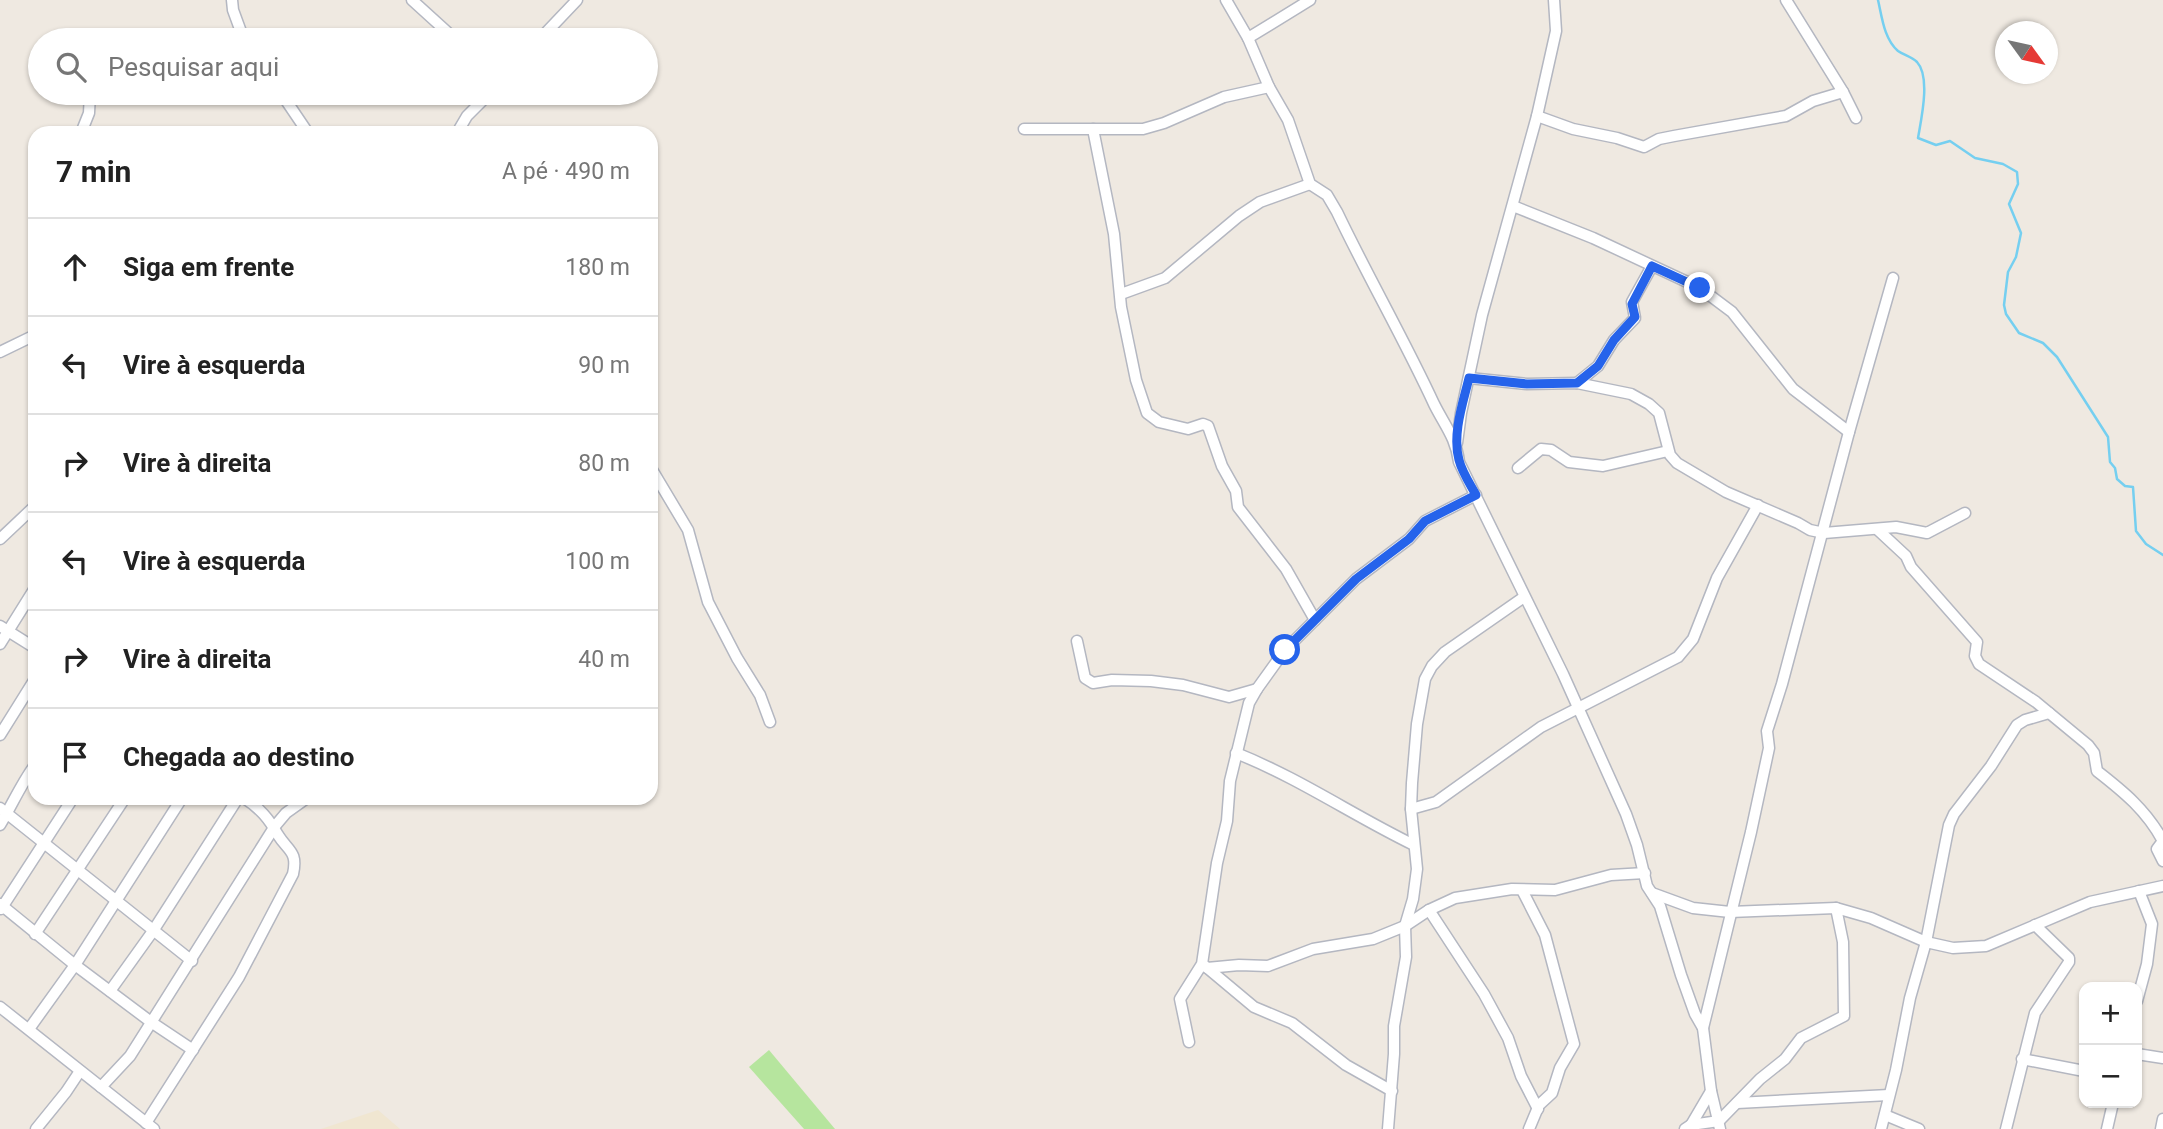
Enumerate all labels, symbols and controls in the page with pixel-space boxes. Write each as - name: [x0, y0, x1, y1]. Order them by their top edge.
- north arrow: [1995, 21, 2058, 84]
- search box: [28, 28, 658, 105]
- icon: search: [52, 48, 90, 86]
- text: Pesquisar aqui: [108, 52, 279, 82]
- text: 7 min: [56, 154, 131, 189]
- text: A pé · 490 m: [502, 158, 630, 185]
- icon: ahead: [56, 248, 94, 286]
- text: Siga em frente: [123, 252, 294, 282]
- text: 180 m: [565, 254, 630, 281]
- route end: [1684, 272, 1715, 303]
- icon: left: [56, 346, 94, 384]
- text: Vire à esquerda: [123, 350, 306, 380]
- text: 90 m: [578, 352, 630, 379]
- icon: right: [56, 444, 94, 482]
- text: Vire à direita: [123, 448, 271, 478]
- text: 80 m: [578, 450, 630, 477]
- icon: left: [56, 542, 94, 580]
- text: Vire à esquerda: [123, 546, 306, 576]
- text: 100 m: [565, 548, 630, 575]
- route start: [1269, 634, 1300, 665]
- icon: right: [56, 640, 94, 678]
- text: Vire à direita: [123, 644, 271, 674]
- text: 40 m: [578, 646, 630, 673]
- icon: arrive: [56, 738, 94, 776]
- text: Chegada ao destino: [123, 742, 354, 772]
- map controls: [2079, 982, 2142, 1108]
- button: +: [2079, 982, 2142, 1045]
- button: −: [2079, 1045, 2142, 1108]

